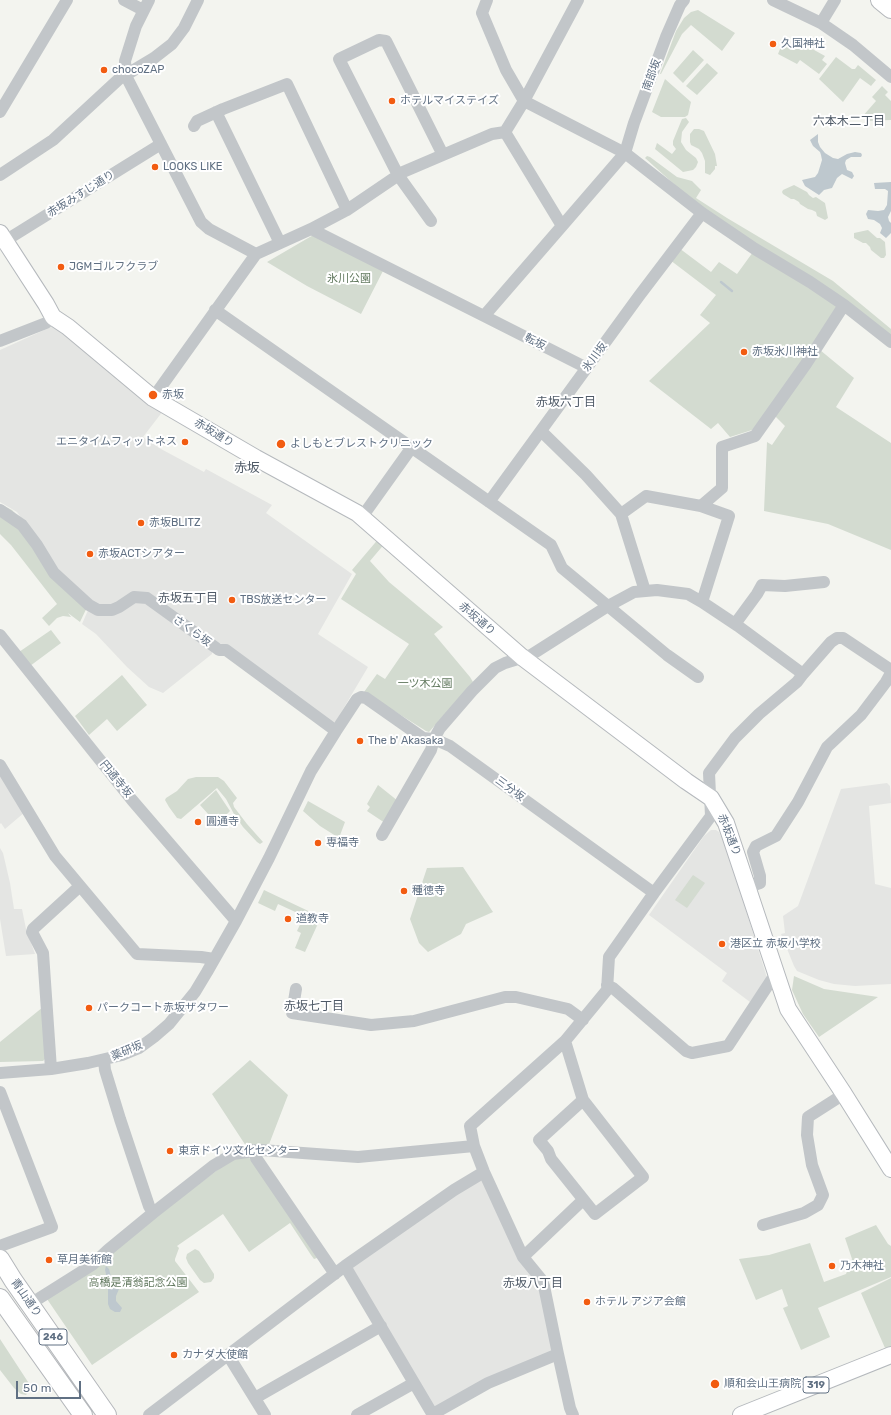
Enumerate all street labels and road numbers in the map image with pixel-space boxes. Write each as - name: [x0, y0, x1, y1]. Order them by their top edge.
- street label: 南部坂: [640, 57, 664, 93]
- street label: 赤坂みすじ通り: [45, 168, 117, 220]
- street label: 転坂: [522, 331, 548, 353]
- street label: 氷川坂: [580, 340, 610, 374]
- street label: 赤坂通り: [192, 416, 236, 450]
- street label: 赤坂通り: [456, 600, 498, 638]
- street label: さくら坂: [170, 613, 214, 649]
- street label: 円通寺坂: [97, 758, 135, 800]
- street label: 三分坂: [493, 774, 527, 804]
- street label: 赤坂通り: [715, 812, 743, 858]
- street label: 薬研坂: [109, 1038, 145, 1064]
- street label: 青山通り: [8, 1276, 44, 1320]
- road number: 246: [39, 1329, 67, 1345]
- road number: 319: [803, 1377, 829, 1393]

